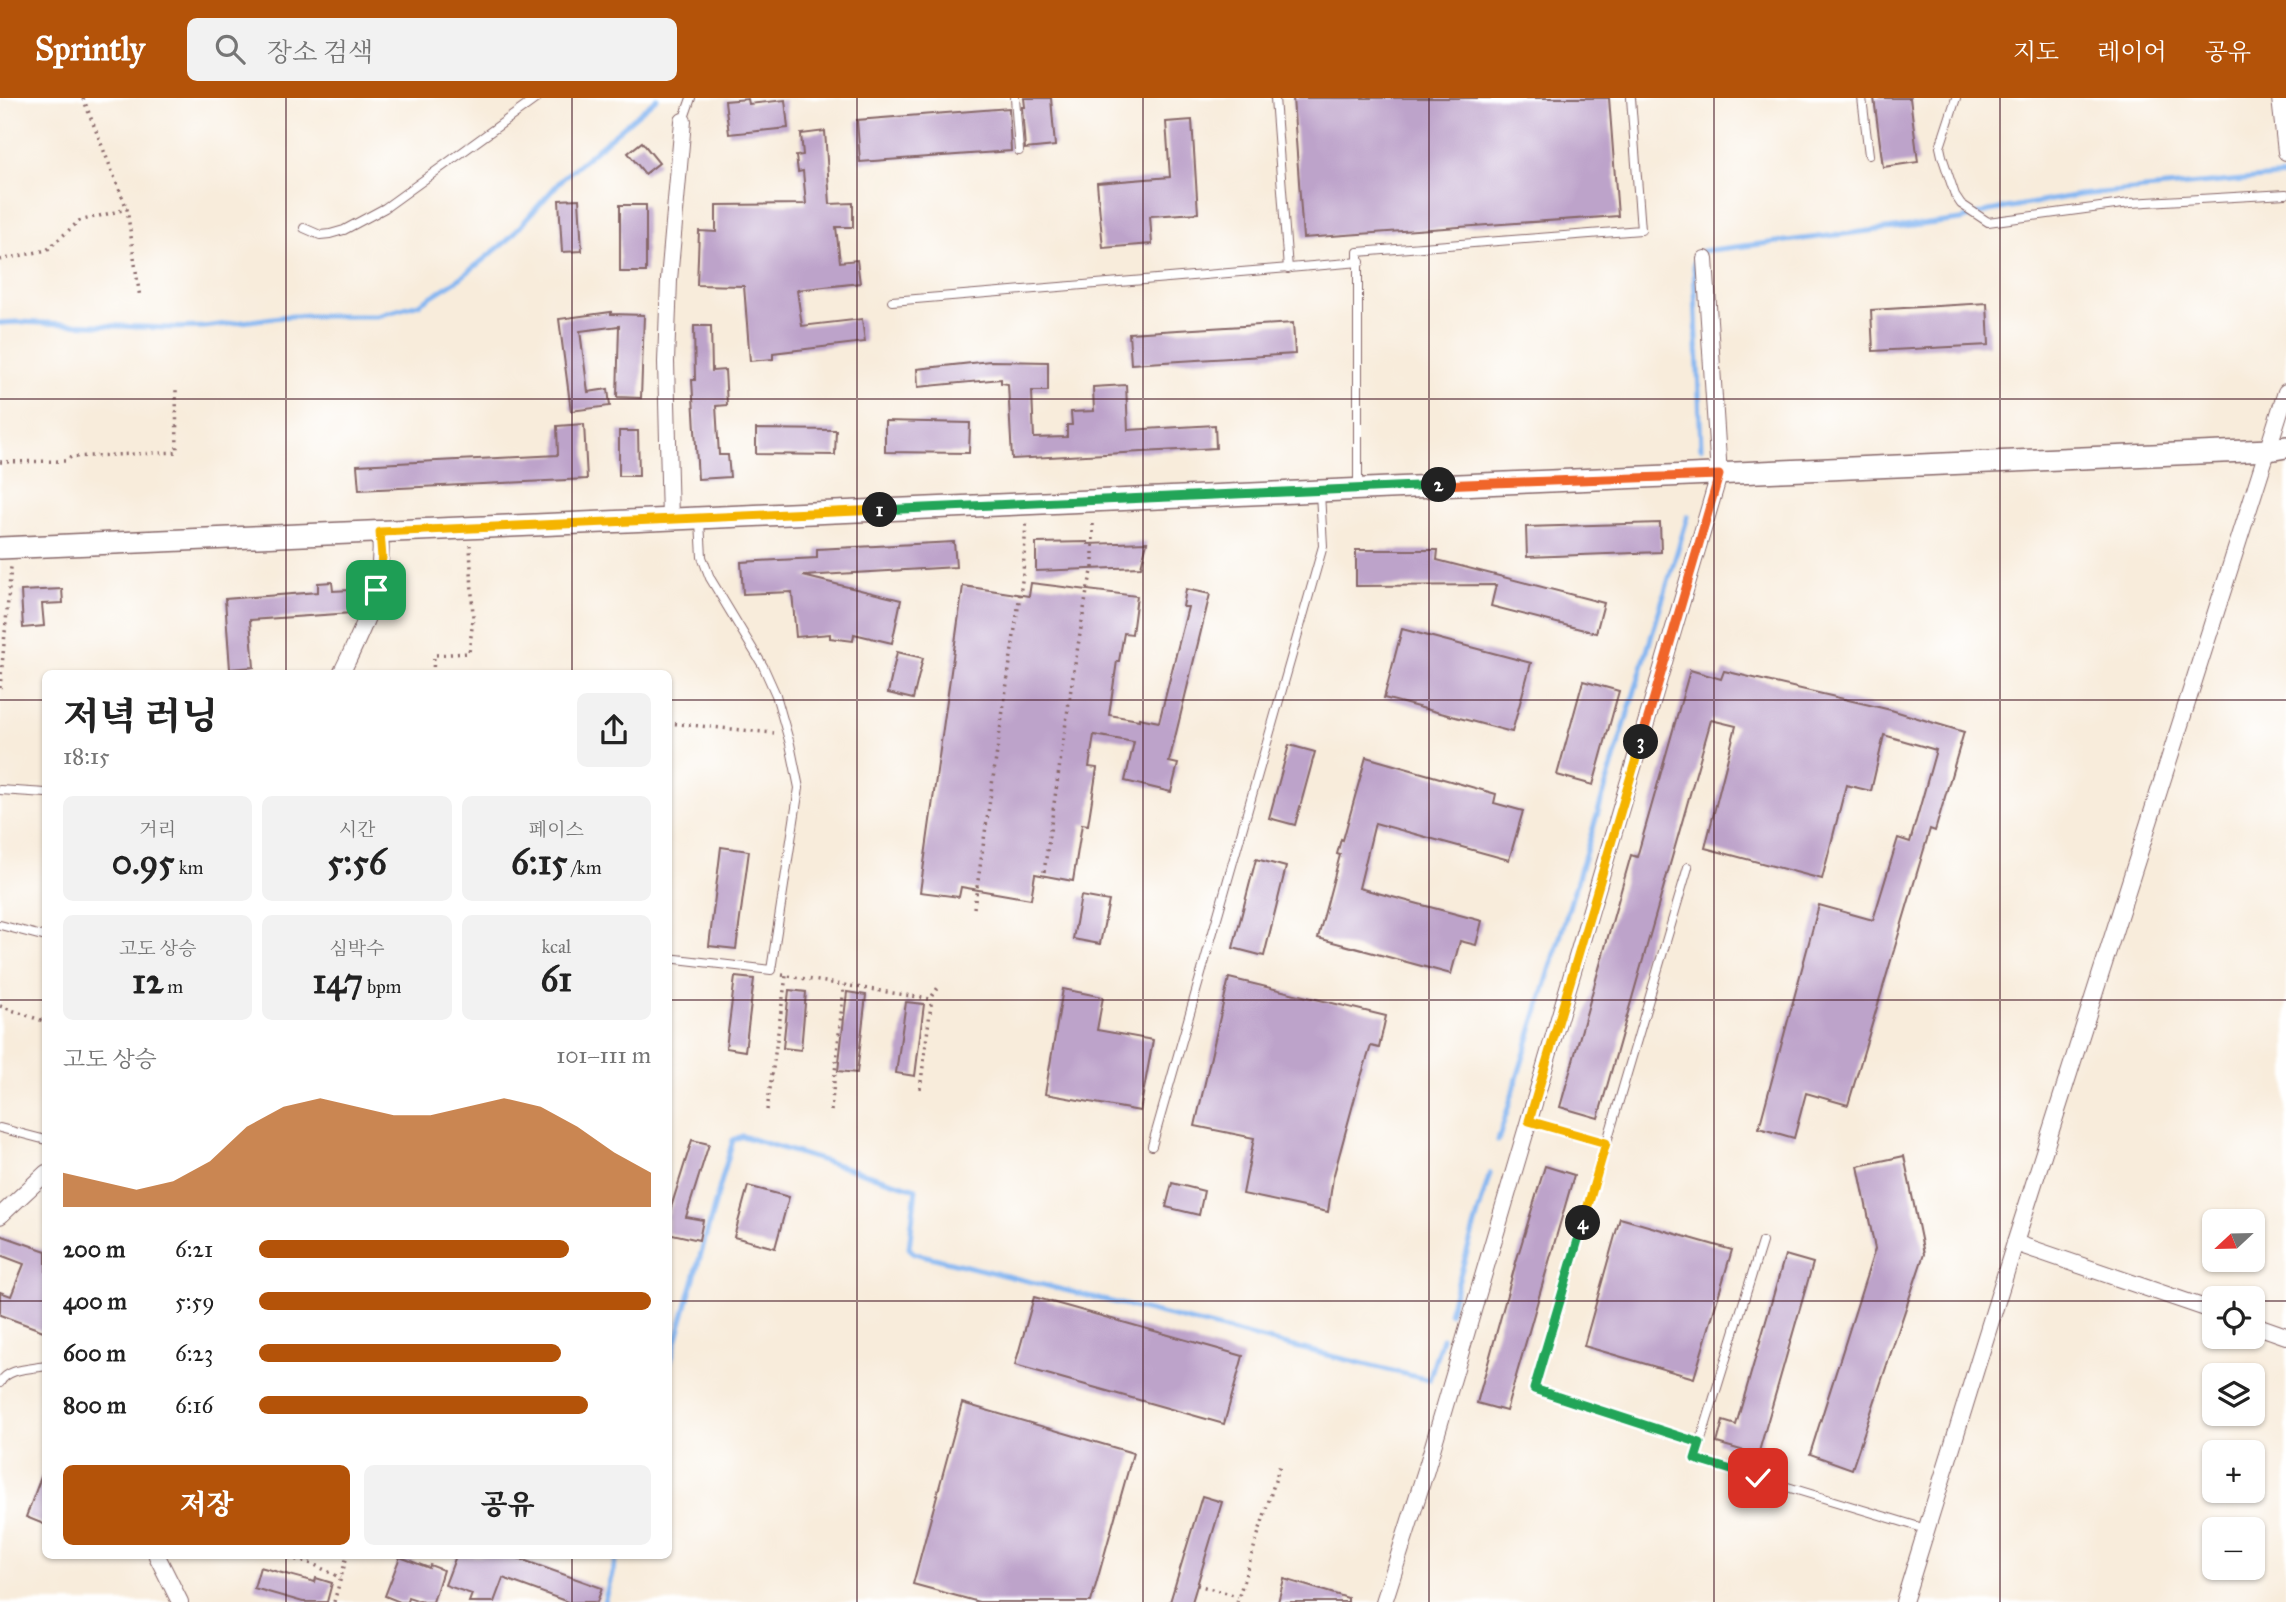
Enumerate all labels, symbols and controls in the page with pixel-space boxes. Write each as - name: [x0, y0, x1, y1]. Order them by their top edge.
- search box: [187, 18, 677, 81]
- text: Sprintly: [35, 29, 145, 69]
- icon: search: [211, 30, 249, 68]
- text: 장소 검색: [267, 36, 373, 68]
- text: 지도: [2013, 37, 2059, 67]
- text: 레이어: [2097, 37, 2167, 67]
- text: 공유: [2205, 37, 2251, 67]
- pin: 2: [1422, 468, 1456, 502]
- text: 2: [1434, 473, 1443, 496]
- pin: 1: [862, 492, 898, 528]
- text: 1: [876, 498, 883, 521]
- pin: [346, 560, 406, 620]
- icon: arrive: [357, 571, 395, 609]
- text: 저녁 러닝: [63, 693, 218, 739]
- button: share: [577, 693, 651, 767]
- pin: 3: [1624, 724, 1658, 760]
- text: 3: [1637, 730, 1644, 753]
- text: 18:15: [63, 742, 110, 770]
- text: 거리: [139, 818, 176, 841]
- text: 시간: [339, 818, 375, 841]
- text: 페이스: [529, 818, 584, 841]
- text: 0.95: [112, 841, 175, 884]
- text: 5:56: [327, 841, 387, 884]
- text: 6:15: [511, 841, 568, 884]
- text: km: [175, 856, 203, 879]
- text: /km: [568, 856, 602, 879]
- text: kcal: [541, 935, 571, 958]
- text: 고도 상승: [119, 937, 196, 960]
- text: 심박수: [329, 937, 385, 960]
- text: 61: [541, 958, 572, 1001]
- text: 12: [132, 960, 163, 1003]
- text: 147: [312, 960, 363, 1003]
- text: m: [163, 975, 183, 998]
- text: bpm: [363, 975, 402, 998]
- text: 101–111 m: [556, 1041, 651, 1069]
- text: 고도 상승: [63, 1045, 157, 1073]
- pin: 4: [1566, 1206, 1600, 1240]
- north arrow: [2202, 1209, 2264, 1272]
- map controls: [2202, 1209, 2265, 1580]
- text: 4: [1577, 1211, 1588, 1234]
- text: 200 m: [63, 1235, 125, 1263]
- text: 6:21: [175, 1235, 213, 1263]
- button: locate: [2202, 1286, 2265, 1349]
- text: 400 m: [63, 1287, 127, 1315]
- text: 5:59: [175, 1287, 215, 1315]
- text: 600 m: [63, 1339, 126, 1367]
- text: 6:23: [175, 1339, 213, 1367]
- button: layers: [2202, 1363, 2265, 1426]
- text: 800 m: [63, 1391, 126, 1419]
- text: 6:16: [175, 1391, 213, 1419]
- button: +: [2202, 1440, 2265, 1503]
- pin: [1728, 1448, 1788, 1508]
- icon: check: [1739, 1459, 1777, 1497]
- button: 저장: [63, 1465, 350, 1545]
- button: 공유: [364, 1465, 651, 1545]
- button: −: [2202, 1517, 2265, 1580]

